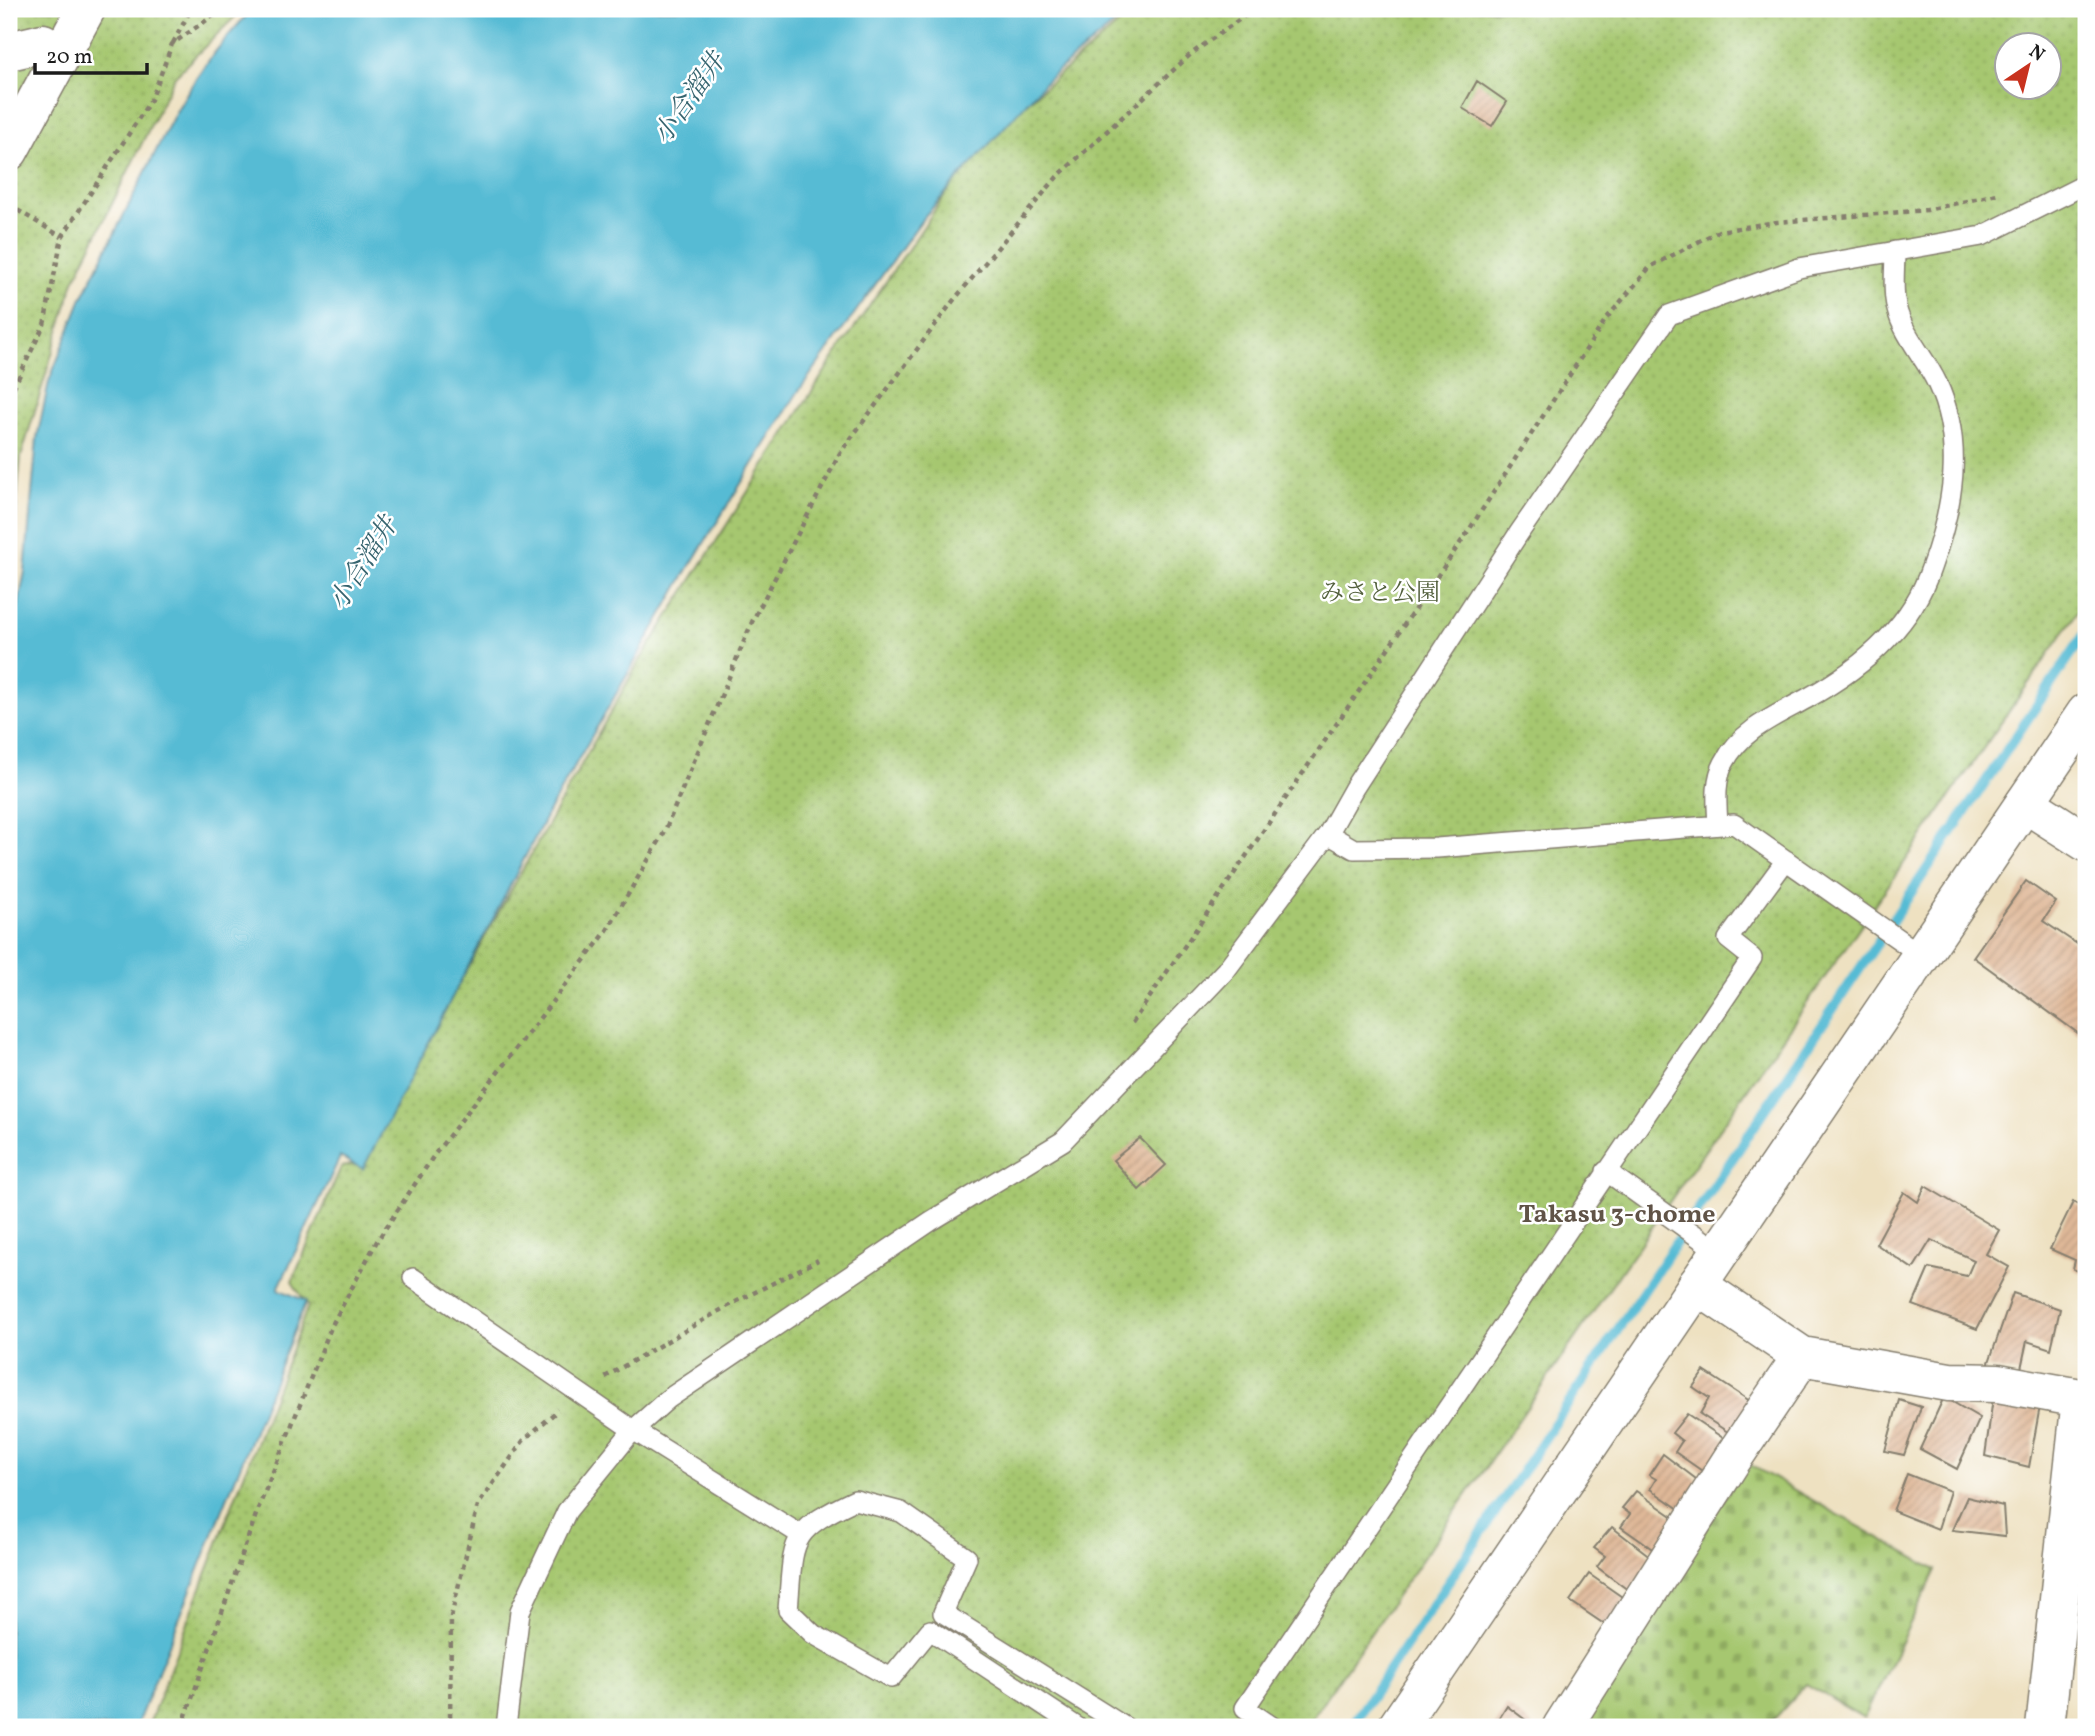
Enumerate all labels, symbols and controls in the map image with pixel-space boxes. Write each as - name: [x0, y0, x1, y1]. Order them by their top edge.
- scale bar: [35, 32, 147, 76]
- north arrow: [1994, 32, 2064, 102]
- text: N: [2023, 39, 2050, 68]
- text: 20 m: [46, 43, 92, 72]
- water label: 小合溜井: [645, 44, 736, 152]
- water label: 小合溜井: [321, 508, 408, 618]
- park label: みさと公園: [1320, 577, 1440, 611]
- district label: Takasu 3-chome: [1518, 1197, 1716, 1233]

